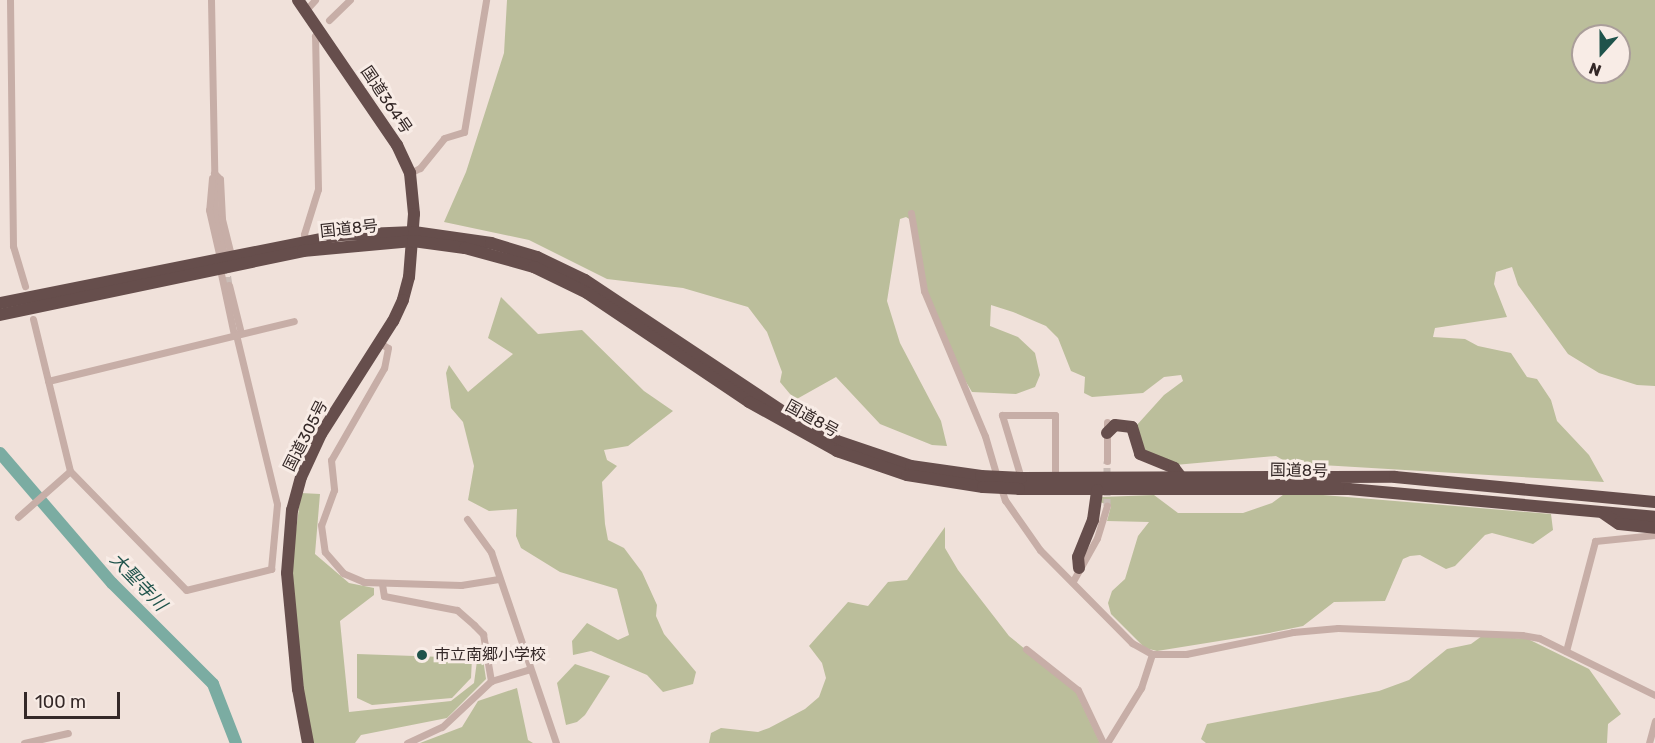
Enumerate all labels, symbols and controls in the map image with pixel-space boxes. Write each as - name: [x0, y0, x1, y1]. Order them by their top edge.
- north arrow: [1571, 24, 1631, 84]
- text: N: [1586, 58, 1604, 80]
- street label: 国道364号: [356, 63, 416, 137]
- street label: 国道8号: [319, 216, 379, 242]
- street label: 国道305号: [280, 397, 332, 475]
- street label: 国道8号: [782, 397, 842, 441]
- street label: 国道8号: [1270, 461, 1328, 481]
- water label: 大聖寺川: [105, 549, 171, 615]
- place label: 市立南郷小学校: [434, 645, 546, 665]
- marker: 市立南郷小学校: [415, 648, 429, 662]
- scale bar: [27, 680, 123, 718]
- text: 100 m: [35, 691, 86, 713]

